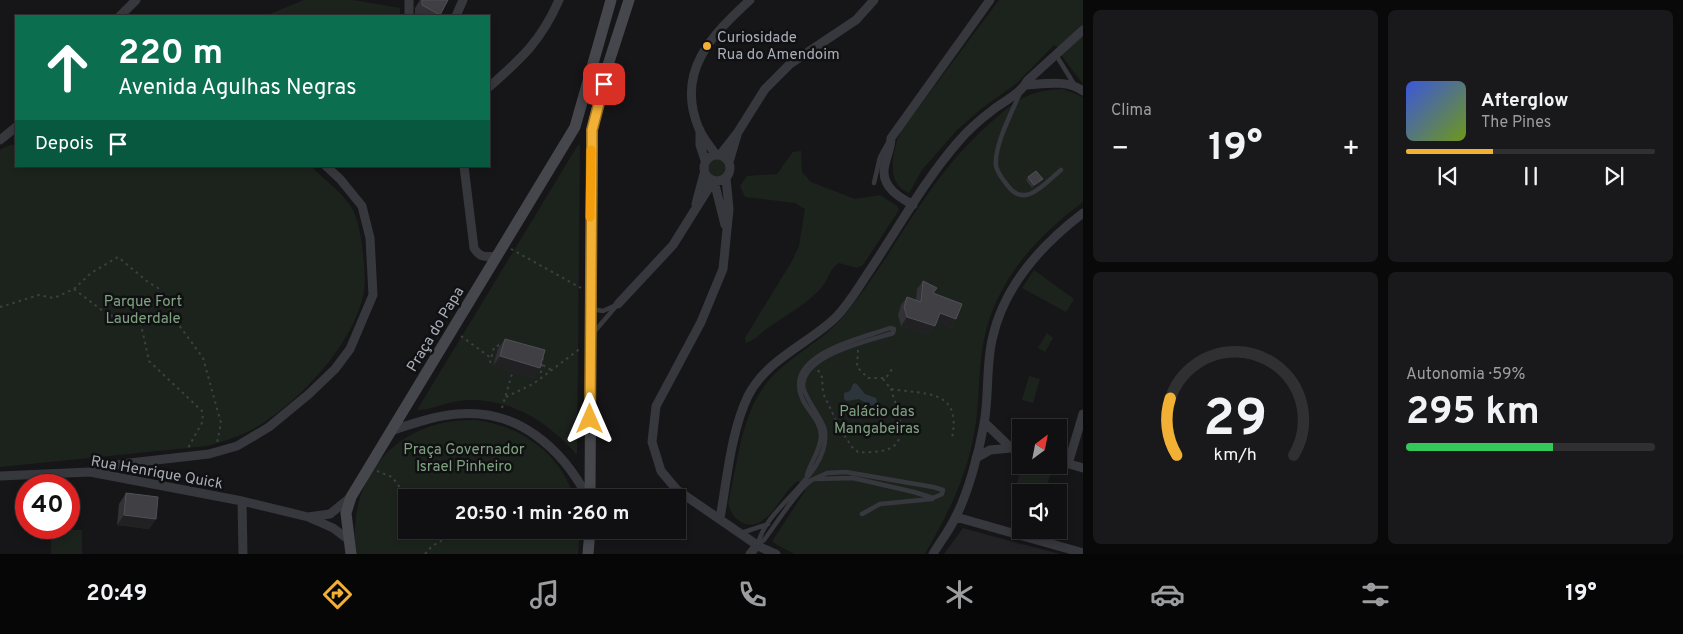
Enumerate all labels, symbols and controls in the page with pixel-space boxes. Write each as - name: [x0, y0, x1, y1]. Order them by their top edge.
- place label: Curiosidade Rua do Amendoim: [717, 29, 840, 65]
- text: 220 m: [118, 32, 223, 76]
- icon: ahead: [35, 35, 100, 100]
- marker: Curiosidade Rua do Amendoim: [701, 40, 713, 52]
- pin: [583, 63, 625, 105]
- icon: arrive: [590, 70, 618, 98]
- text: Avenida Agulhas Negras: [118, 75, 356, 102]
- text: Afterglow: [1481, 89, 1569, 113]
- text: Clima: [1111, 101, 1152, 121]
- text: The Pines: [1481, 113, 1551, 133]
- text: 19°: [1208, 125, 1263, 174]
- icon: arrive: [104, 130, 132, 158]
- text: Depois: [35, 132, 94, 156]
- text: −: [1111, 132, 1129, 168]
- text: +: [1342, 132, 1360, 168]
- icon: previous: [1434, 162, 1462, 190]
- icon: pause: [1517, 162, 1545, 190]
- icon: next: [1600, 162, 1628, 190]
- street label: Praça do Papa: [403, 284, 469, 376]
- park label: Parque Fort Lauderdale: [104, 293, 182, 329]
- text: Autonomia · 59%: [1406, 365, 1525, 385]
- text: 29: [1204, 388, 1267, 454]
- text: 295 km: [1406, 389, 1540, 438]
- position arrow: [563, 392, 615, 444]
- park label: Palácio das Mangabeiras: [834, 403, 920, 439]
- north arrow: [1012, 419, 1068, 474]
- map controls: [1012, 419, 1067, 539]
- park label: Praça Governador Israel Pinheiro: [403, 441, 525, 477]
- text: km/h: [1214, 444, 1257, 467]
- street label: Rua Henrique Quick: [89, 453, 224, 494]
- speed limit sign: 40: [15, 474, 80, 539]
- button: sound: [1012, 484, 1067, 539]
- text: 20:50 · 1 min · 260 m: [455, 502, 629, 526]
- icon: directions: [320, 577, 355, 612]
- icon: music: [527, 577, 562, 612]
- icon: phone: [735, 577, 770, 612]
- icon: climate: [942, 577, 977, 612]
- icon: car: [1150, 577, 1185, 612]
- icon: filters: [1358, 577, 1393, 612]
- text: 20:49: [86, 581, 147, 608]
- text: 19°: [1565, 581, 1597, 608]

